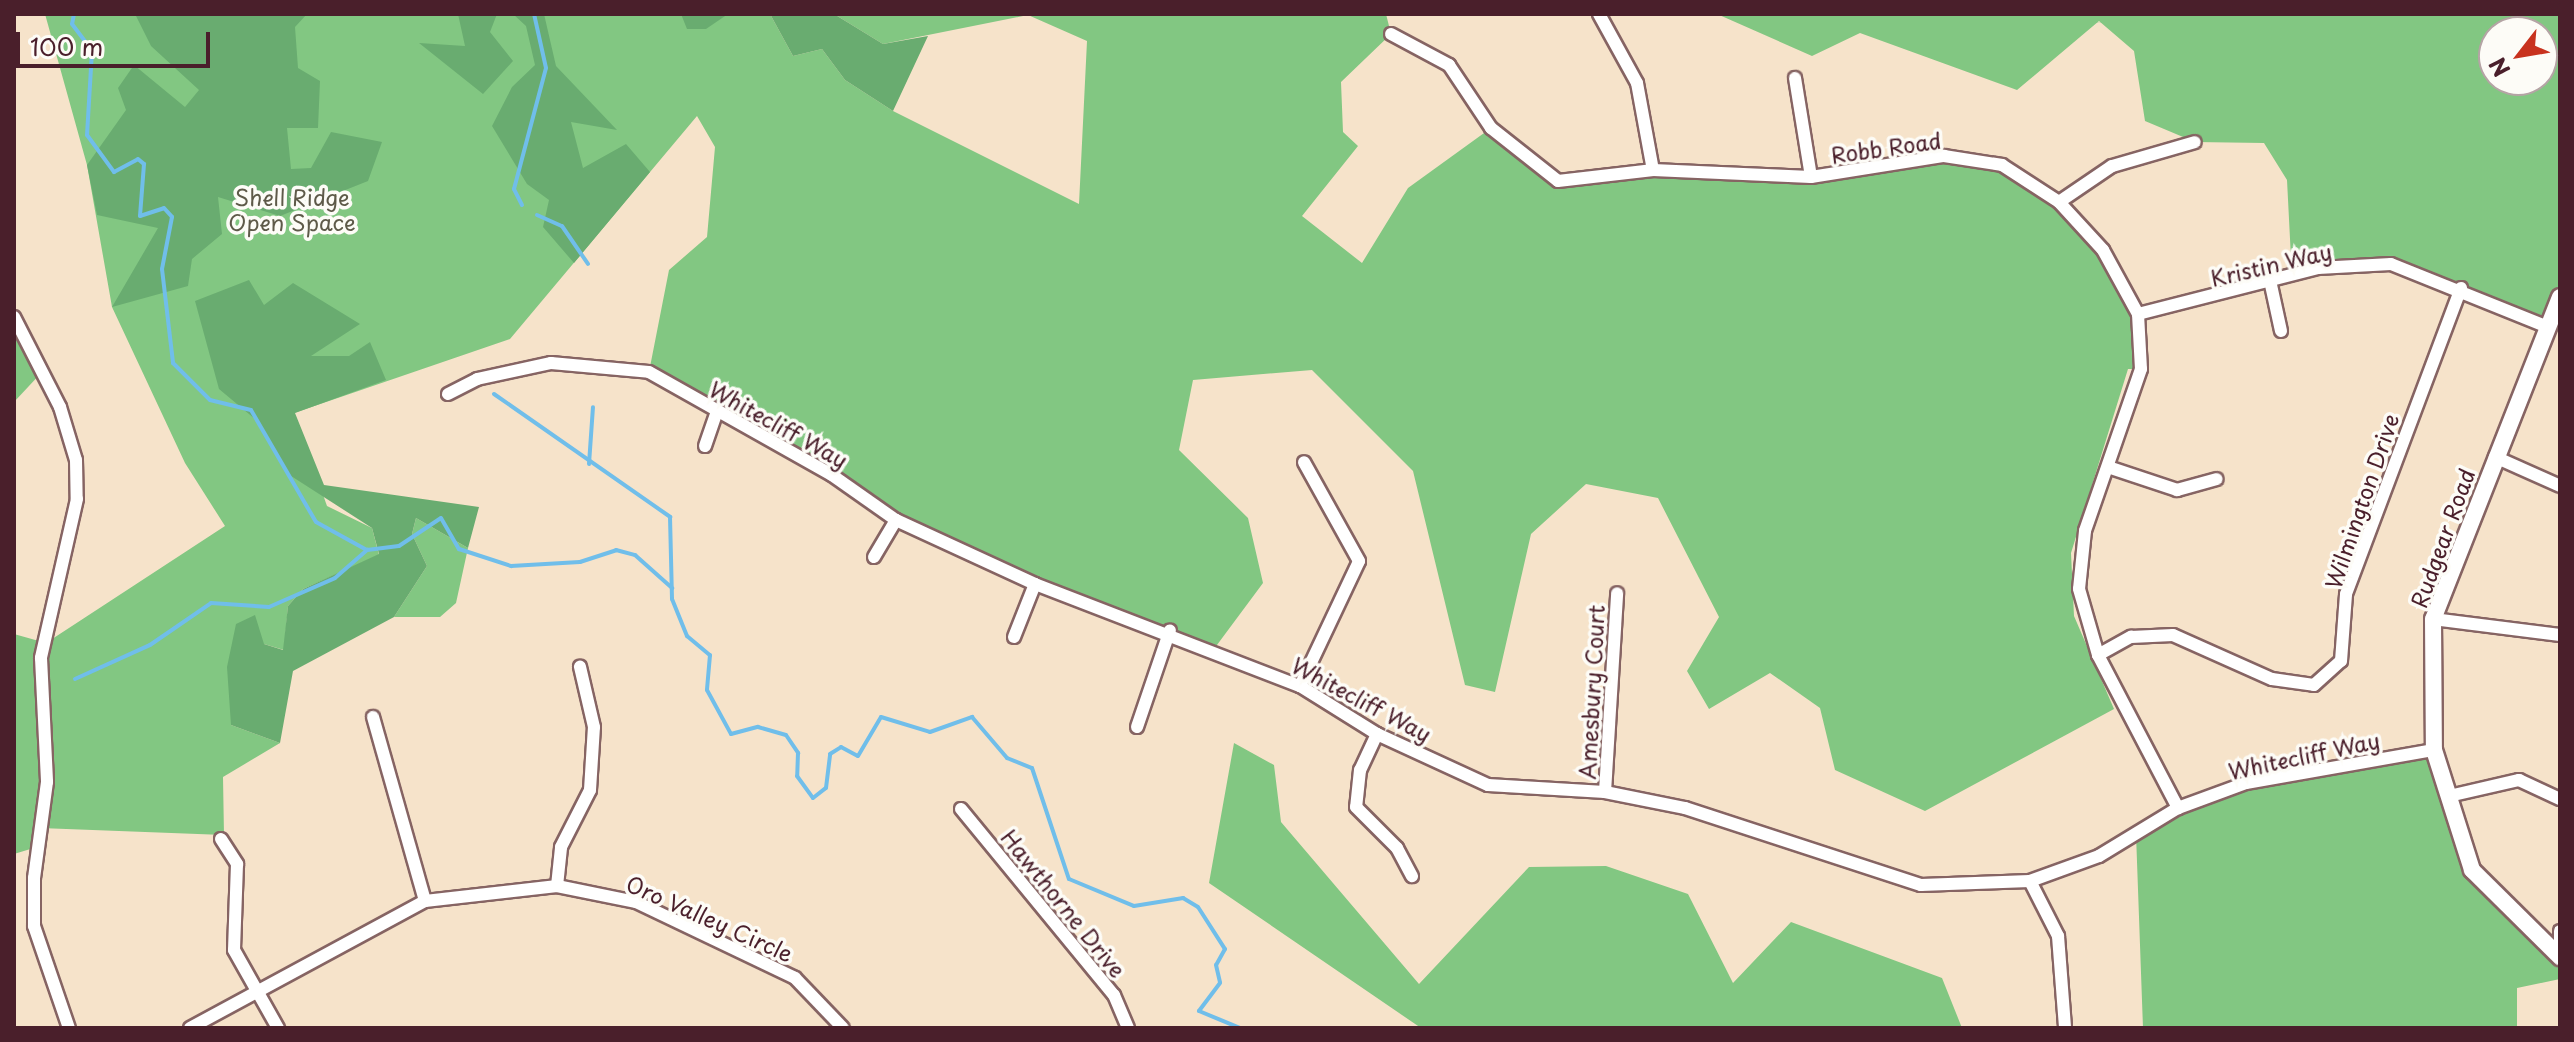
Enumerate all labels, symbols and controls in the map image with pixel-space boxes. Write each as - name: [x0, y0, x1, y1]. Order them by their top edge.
- scale bar: [20, 16, 214, 66]
- north arrow: [2478, 16, 2558, 96]
- text: 100 m: [30, 28, 103, 64]
- text: N: [2480, 52, 2517, 84]
- street label: Robb Road: [1829, 126, 1943, 168]
- park label: Shell Ridge Open Space: [228, 183, 356, 234]
- street label: Kristin Way: [2208, 237, 2334, 291]
- street label: Whitecliff Way: [705, 375, 853, 473]
- street label: Wilmington Drive: [2319, 410, 2403, 592]
- street label: Rudgear Road: [2404, 464, 2480, 612]
- street label: Amesbury Court: [1573, 604, 1609, 780]
- street label: Whitecliff Way: [1287, 651, 1437, 747]
- street label: Whitecliff Way: [2225, 726, 2383, 784]
- street label: Hawthorne Drive: [996, 824, 1132, 982]
- street label: Oro Valley Circle: [623, 869, 797, 967]

